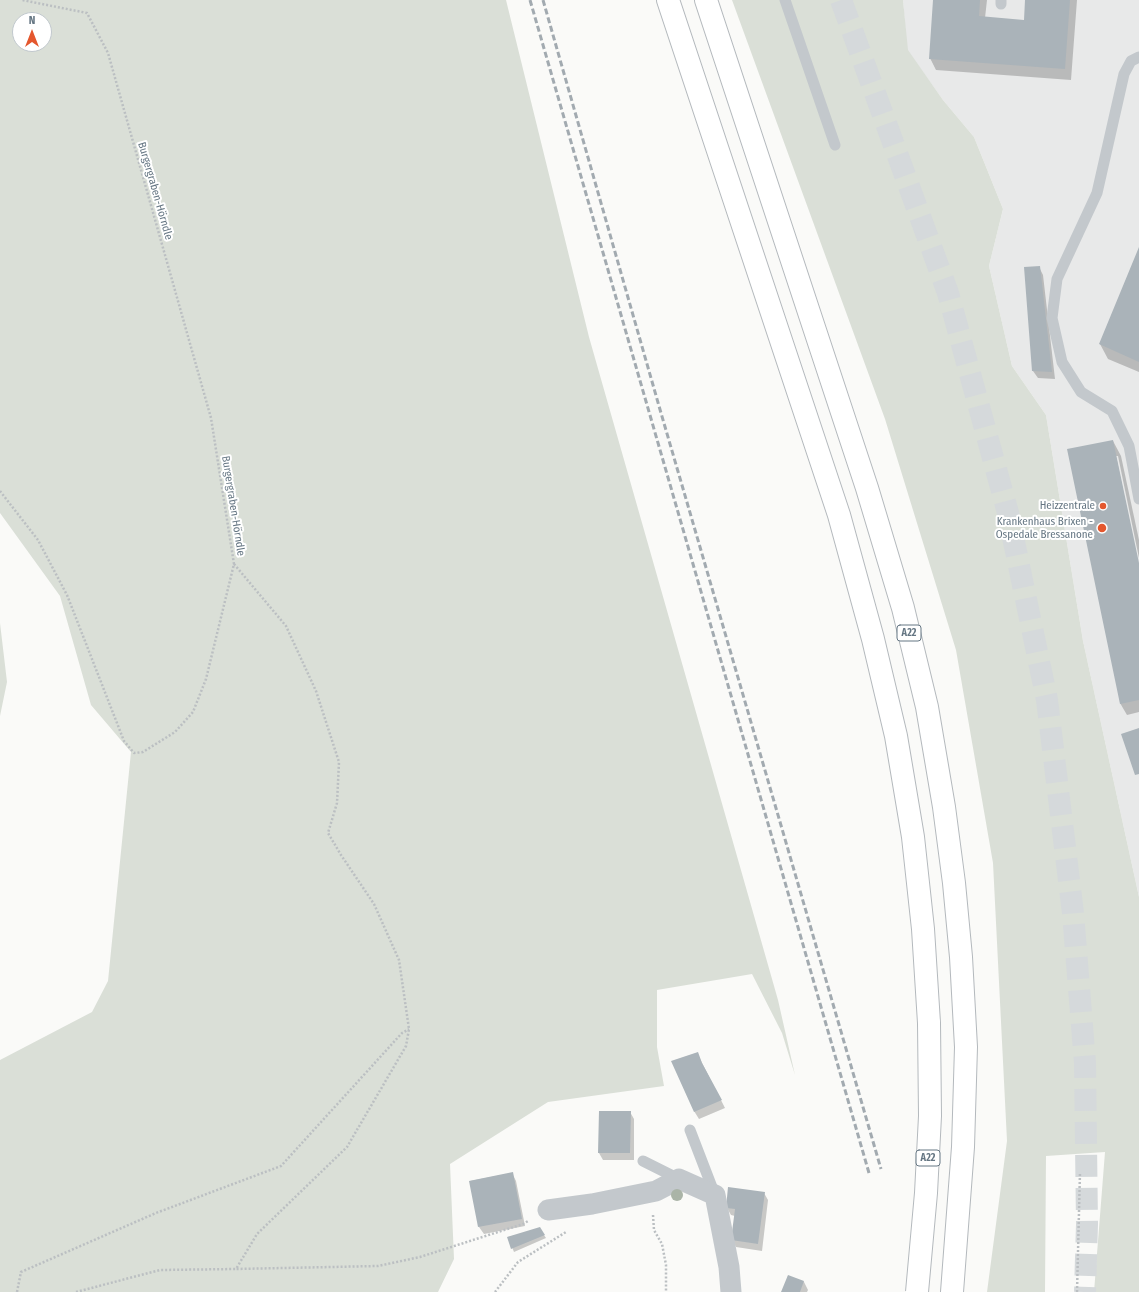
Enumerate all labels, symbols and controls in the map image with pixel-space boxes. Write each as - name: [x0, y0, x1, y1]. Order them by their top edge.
- north arrow: [12, 12, 52, 52]
- text: N: [29, 14, 35, 27]
- street label: Burgergraben-Hörndle: [135, 141, 175, 241]
- street label: Burgergraben-Hörndle: [219, 455, 247, 557]
- place label: Heizzentrale: [1040, 499, 1095, 513]
- marker: Heizzentrale: [1098, 501, 1108, 511]
- place label: Krankenhaus Brixen - Ospedale Bressanone: [996, 515, 1093, 541]
- marker: Krankenhaus Brixen - Ospedale Bressanone: [1096, 522, 1108, 534]
- road number: A22: [897, 625, 921, 641]
- road number: A22: [916, 1150, 940, 1166]

